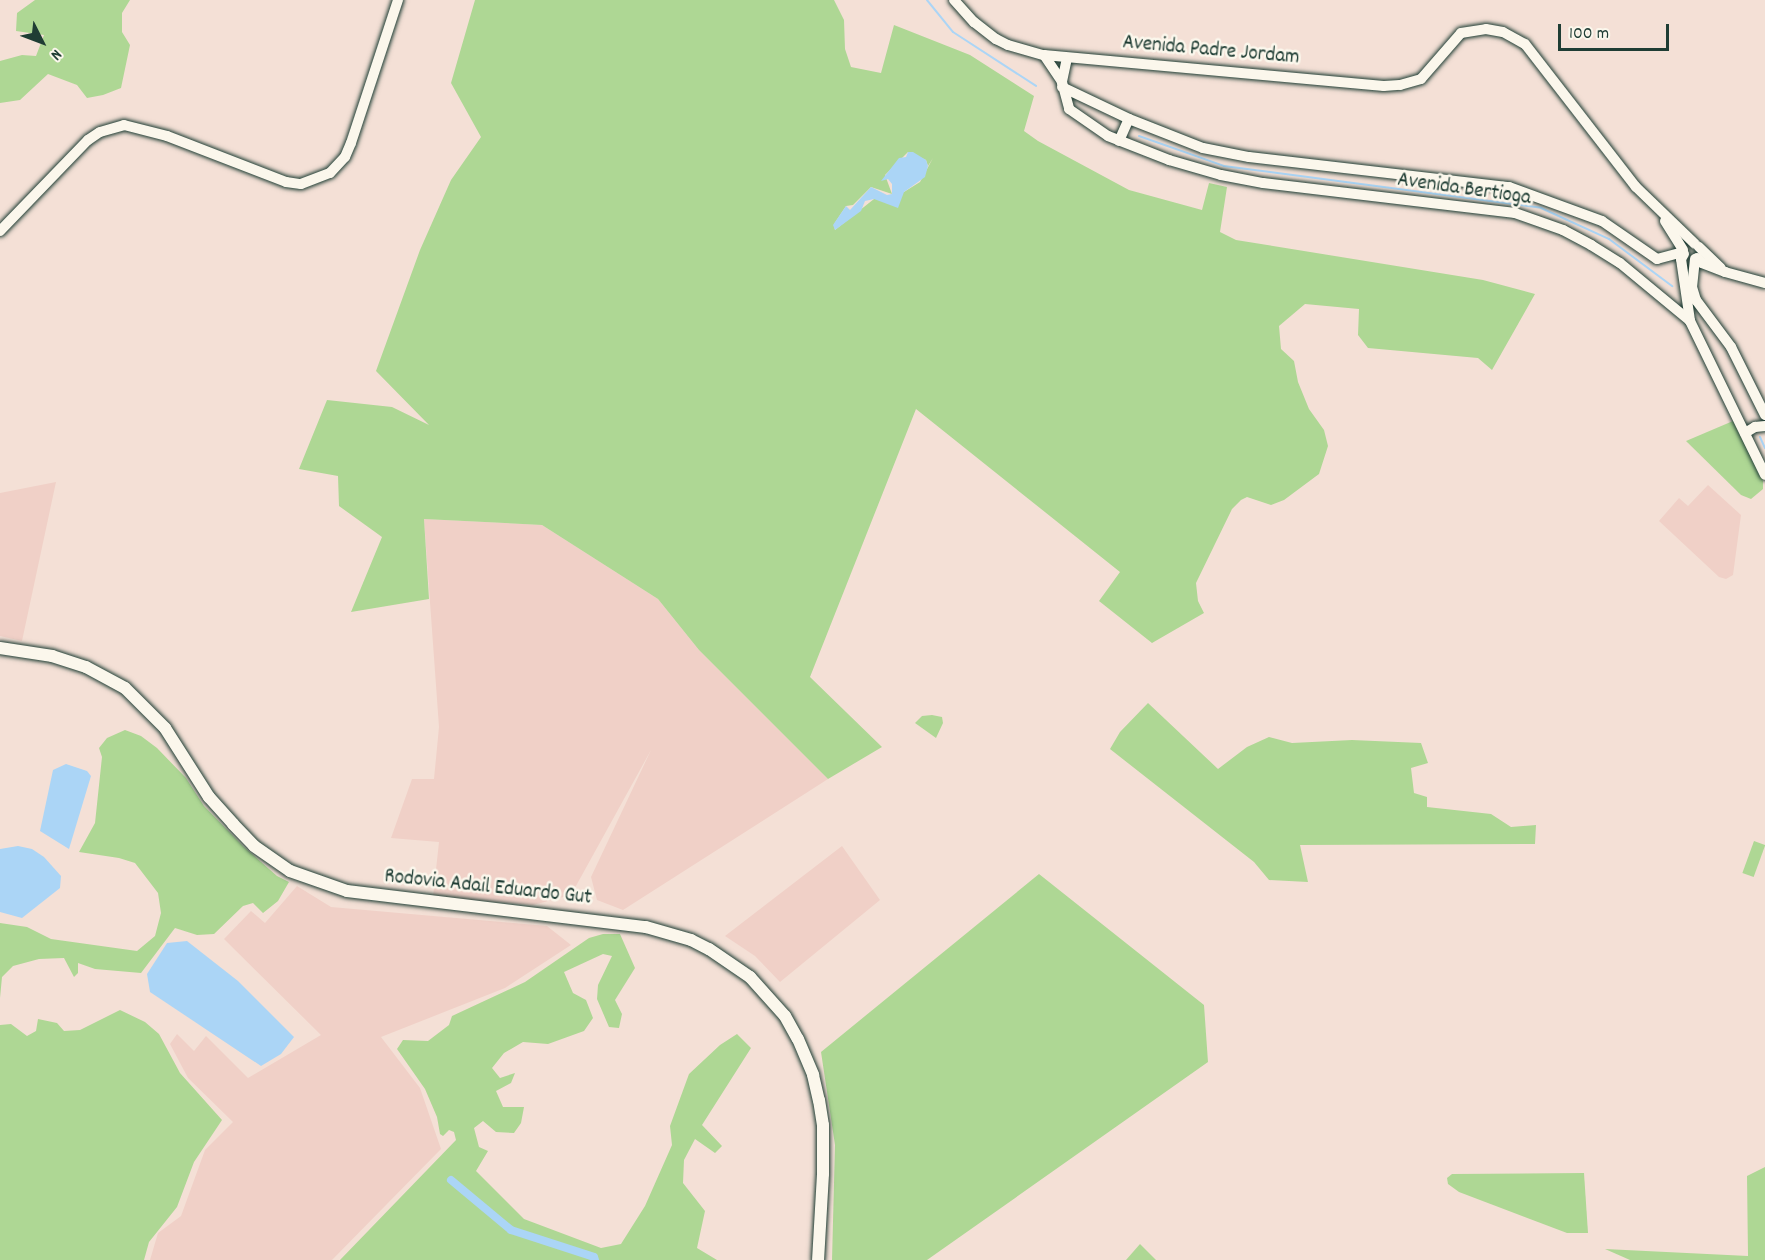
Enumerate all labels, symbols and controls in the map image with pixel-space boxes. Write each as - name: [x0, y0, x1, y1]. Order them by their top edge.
- north arrow: [12, 12, 72, 72]
- scale bar: [1561, 12, 1672, 50]
- text: 100 m: [1569, 22, 1609, 47]
- street label: Avenida Padre Jordam: [1121, 31, 1301, 71]
- text: N: [45, 44, 67, 65]
- street label: Avenida Bertioga: [1396, 168, 1532, 212]
- street label: Rodovia Adail Eduardo Gut: [383, 865, 593, 911]

